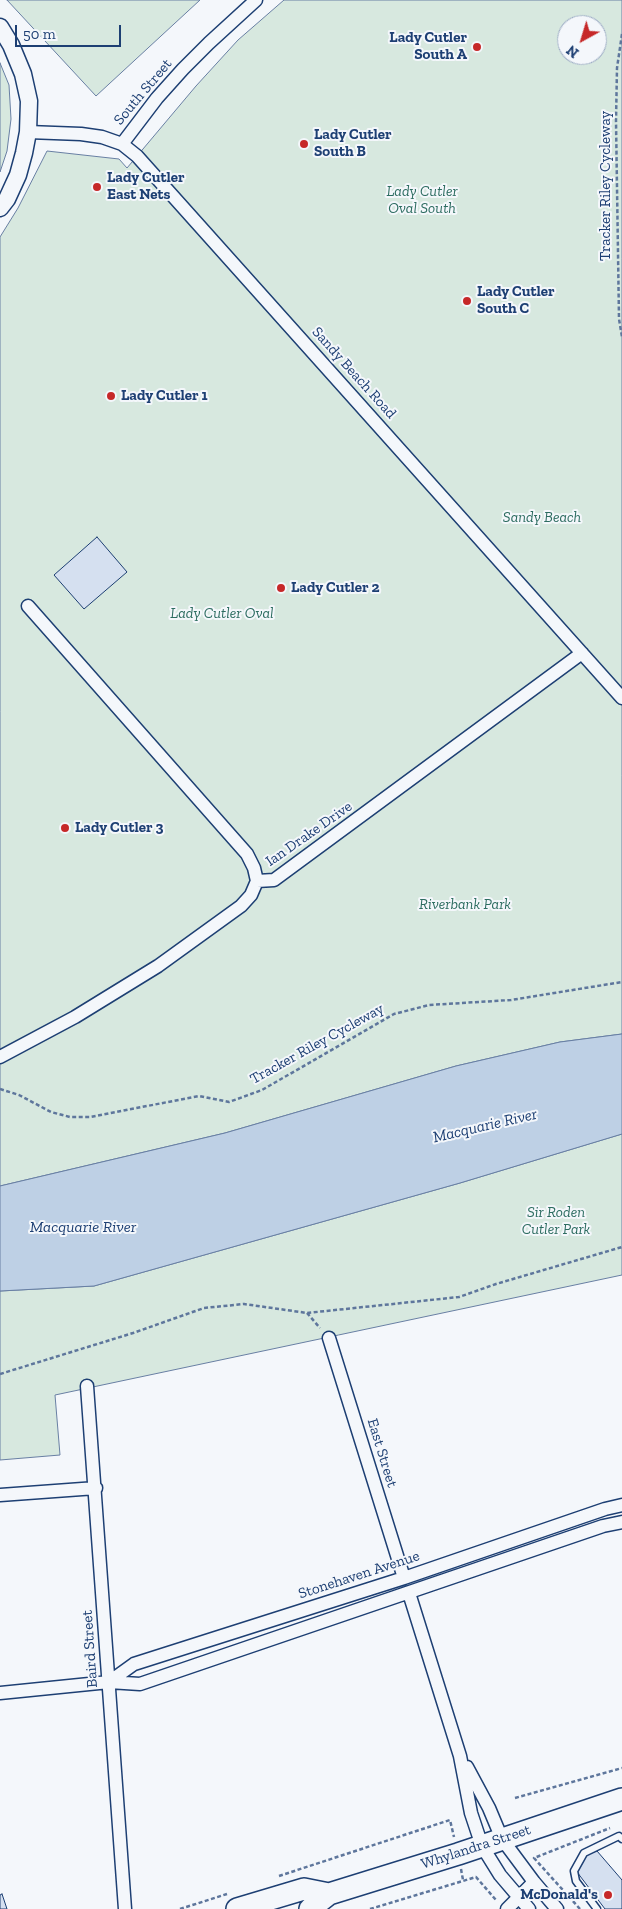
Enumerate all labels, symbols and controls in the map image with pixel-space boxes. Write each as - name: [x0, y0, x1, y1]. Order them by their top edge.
- scale bar: [18, 15, 124, 47]
- north arrow: [557, 15, 607, 65]
- text: 50 m: [23, 25, 56, 43]
- place label: Lady Cutler South A: [389, 29, 467, 64]
- marker: Lady Cutler South A: [471, 41, 483, 53]
- text: N: [563, 41, 582, 61]
- street label: South Street: [110, 55, 176, 129]
- street label: Tracker Riley Cycleway: [597, 111, 615, 261]
- place label: Lady Cutler South B: [314, 126, 392, 161]
- marker: Lady Cutler South B: [298, 138, 310, 150]
- place label: Lady Cutler East Nets: [107, 169, 185, 204]
- marker: Lady Cutler East Nets: [91, 181, 103, 193]
- park label: Lady Cutler Oval South: [386, 183, 458, 218]
- place label: Lady Cutler South C: [477, 283, 555, 318]
- marker: Lady Cutler South C: [461, 295, 473, 307]
- street label: Sandy Beach Road: [308, 323, 400, 423]
- place label: Lady Cutler 1: [121, 387, 207, 405]
- marker: Lady Cutler 1: [105, 390, 117, 402]
- park label: Sandy Beach: [503, 509, 581, 527]
- place label: Lady Cutler 2: [291, 579, 379, 597]
- marker: Lady Cutler 2: [275, 582, 287, 594]
- park label: Lady Cutler Oval: [170, 605, 274, 623]
- street label: Ian Drake Drive: [262, 798, 356, 870]
- place label: Lady Cutler 3: [75, 819, 163, 837]
- marker: Lady Cutler 3: [59, 822, 71, 834]
- park label: Riverbank Park: [419, 896, 511, 914]
- street label: Tracker Riley Cycleway: [247, 1000, 387, 1088]
- water label: Macquarie River: [431, 1105, 539, 1147]
- park label: Sir Roden Cutler Park: [522, 1204, 590, 1239]
- water label: Macquarie River: [30, 1217, 136, 1237]
- street label: East Street: [363, 1416, 401, 1490]
- street label: Stonehaven Avenue: [296, 1547, 422, 1603]
- street label: Baird Street: [78, 1609, 102, 1689]
- street label: Whylandra Street: [419, 1821, 533, 1873]
- place label: McDonald's: [520, 1886, 598, 1904]
- marker: McDonald's: [602, 1889, 614, 1901]

